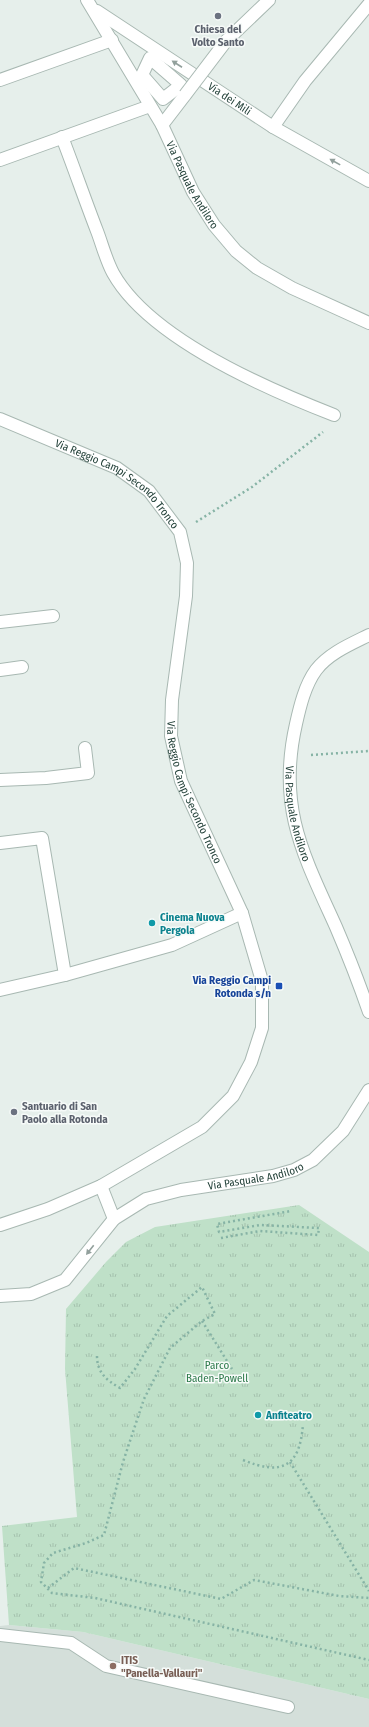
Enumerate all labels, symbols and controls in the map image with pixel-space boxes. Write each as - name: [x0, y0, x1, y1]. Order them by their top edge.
- marker: Chiesa del Volto Santo: [213, 11, 223, 21]
- place label: Chiesa del Volto Santo: [191, 23, 244, 49]
- one-way arrow: [172, 60, 182, 68]
- street label: Via dei Mili: [206, 79, 254, 118]
- street label: Via Pasquale Andiloro: [164, 139, 221, 232]
- one-way arrow: [329, 159, 341, 165]
- street label: Via Reggio Campi Secondo Tronco: [53, 436, 182, 531]
- street label: Via Reggio Campi Secondo Tronco: [164, 721, 225, 866]
- street label: Via Pasquale Andiloro: [283, 765, 313, 863]
- place label: Cinema Nuova Pergola: [160, 911, 225, 937]
- marker: Cinema Nuova Pergola: [147, 918, 157, 928]
- place label: Via Reggio Campi Rotonda s/n: [192, 974, 271, 1000]
- marker: Via Reggio Campi Rotonda s/n: [274, 981, 284, 991]
- place label: Santuario di San Paolo alla Rotonda: [22, 1100, 108, 1126]
- marker: Santuario di San Paolo alla Rotonda: [9, 1107, 19, 1117]
- street label: Via Pasquale Andiloro: [207, 1159, 306, 1192]
- one-way arrow: [85, 1244, 94, 1255]
- park label: Parco Baden-Powell: [186, 1359, 248, 1385]
- place label: Anfiteatro: [265, 1409, 312, 1422]
- marker: Anfiteatro: [253, 1410, 263, 1420]
- place label: ITIS "Panella-Vallauri": [121, 1654, 203, 1680]
- marker: ITIS "Panella-Vallauri": [108, 1661, 118, 1671]

